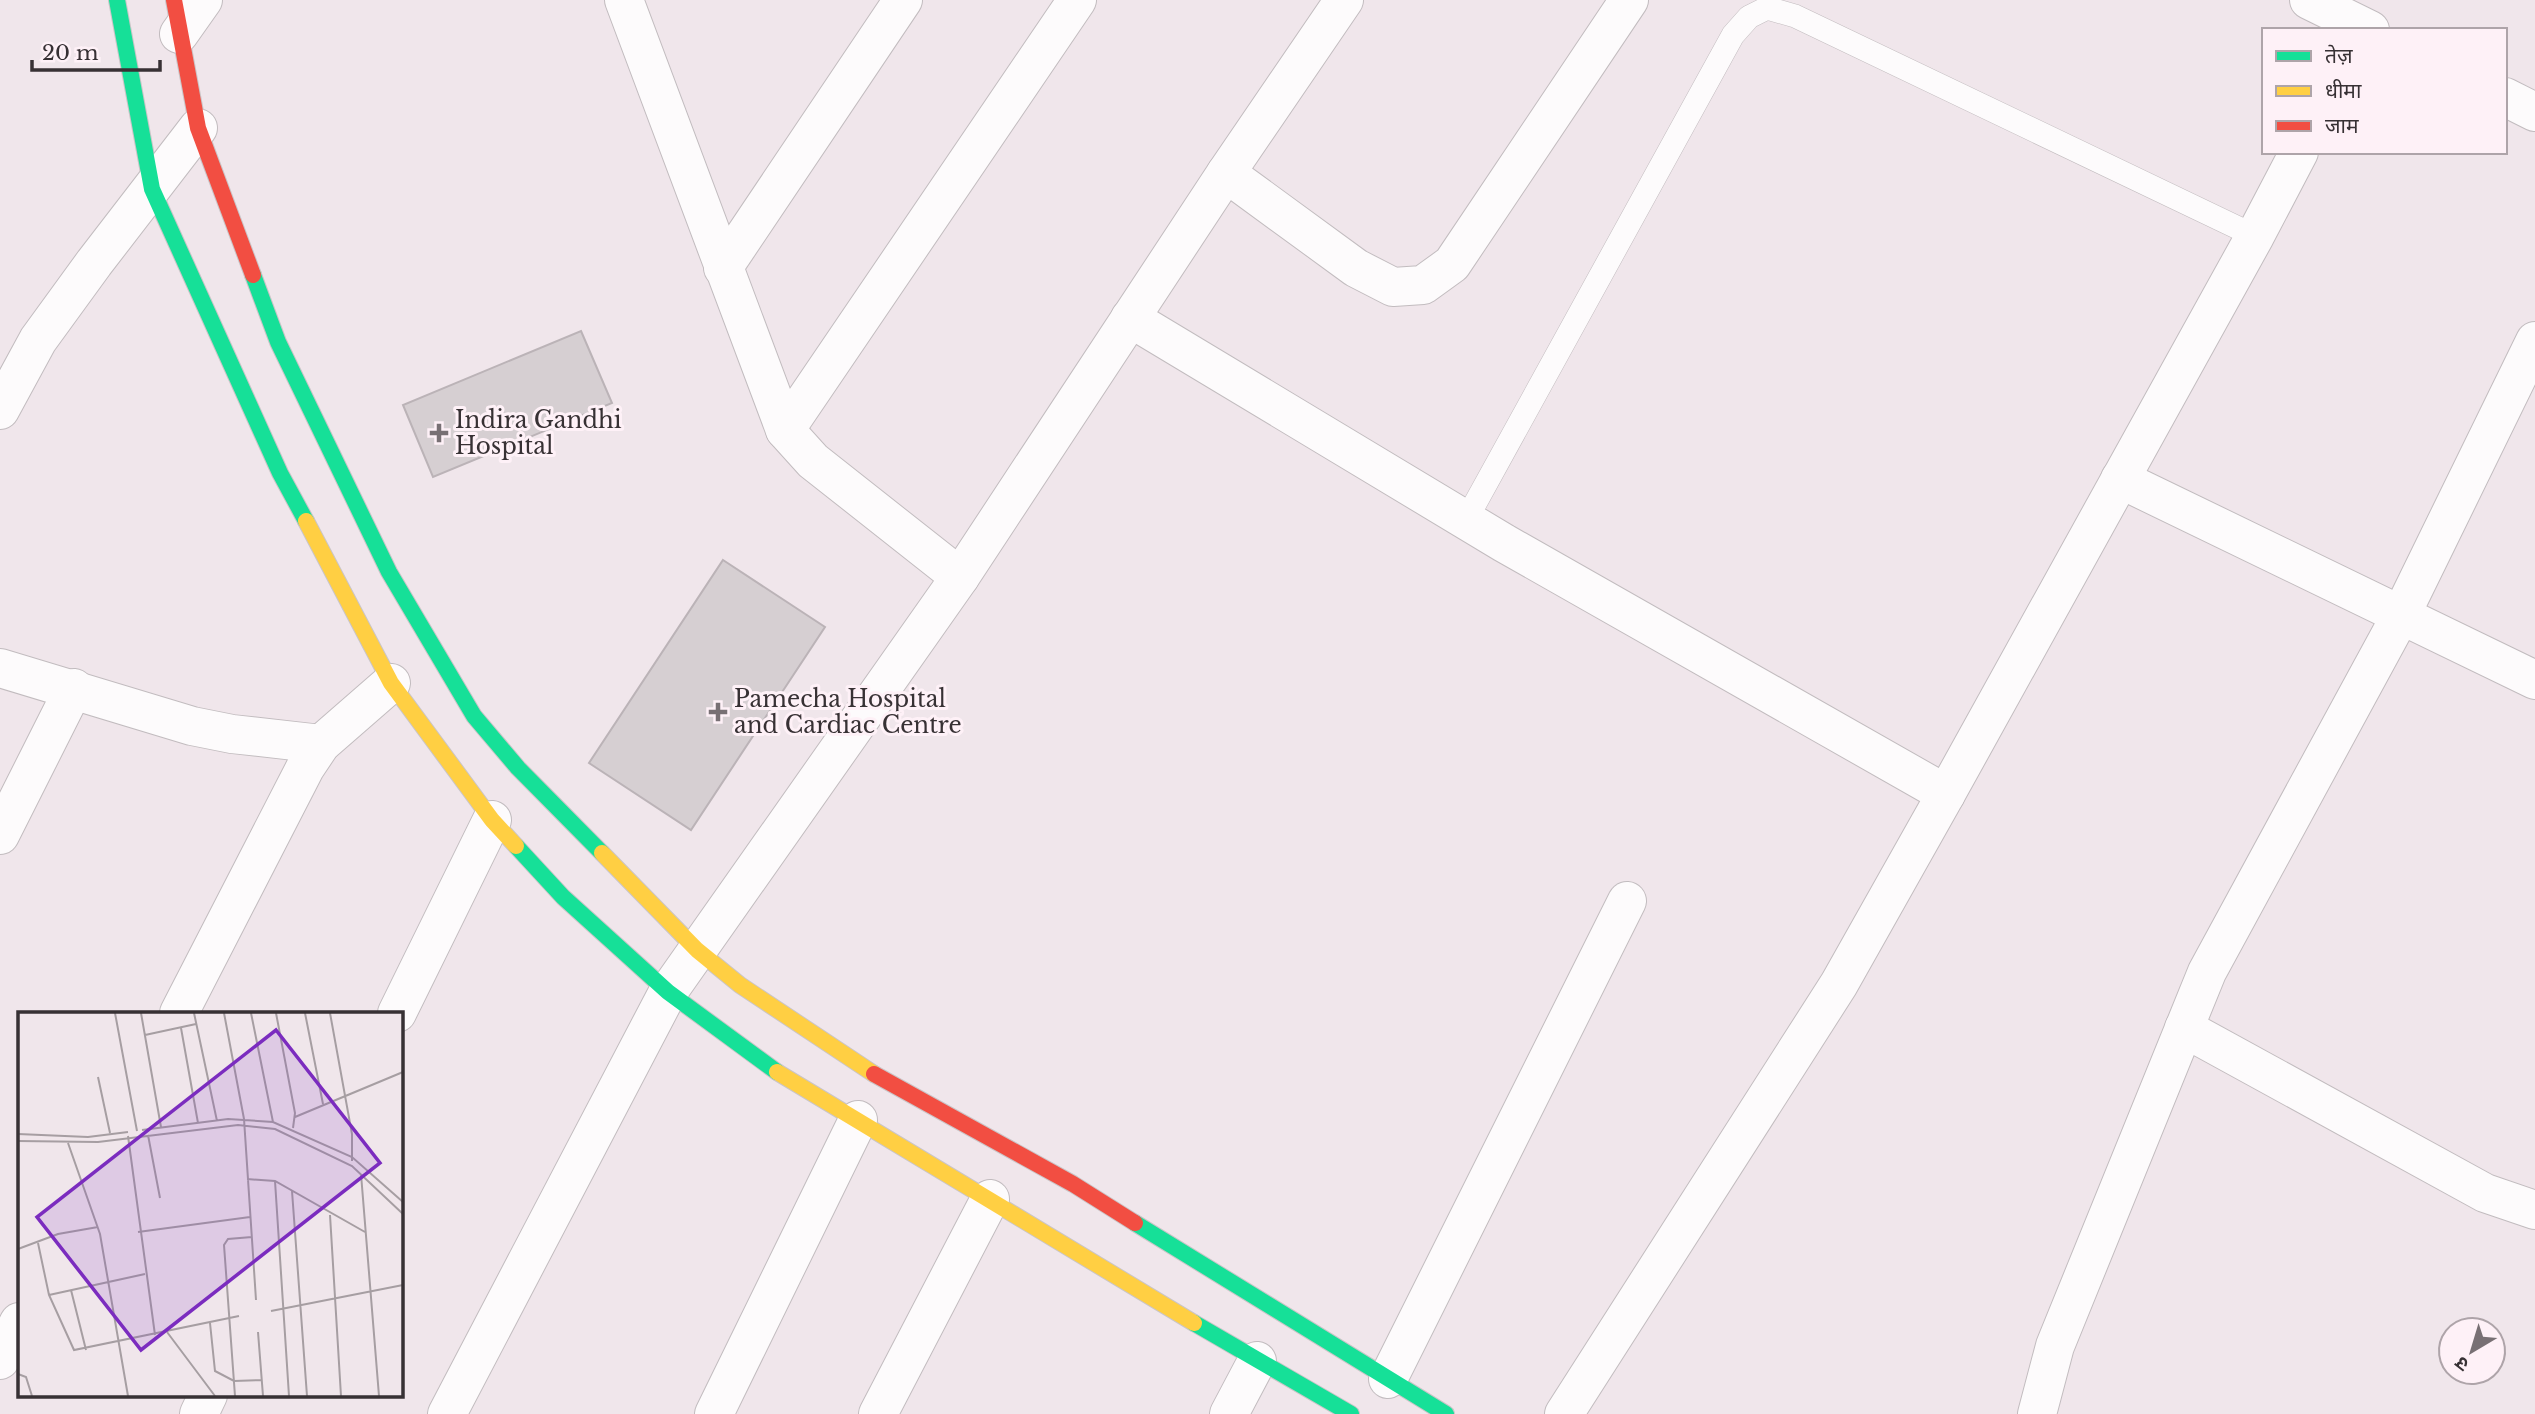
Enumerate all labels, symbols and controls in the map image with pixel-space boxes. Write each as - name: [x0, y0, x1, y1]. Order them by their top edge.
- scale bar: [32, 28, 159, 72]
- legend: [2262, 28, 2507, 154]
- text: 20 m: [42, 40, 99, 66]
- text: तेज़: [2325, 43, 2353, 69]
- text: धीमा: [2325, 78, 2362, 104]
- text: जाम: [2325, 113, 2359, 139]
- place label: Indira Gandhi Hospital: [455, 406, 622, 460]
- marker: Indira Gandhi Hospital: [429, 423, 449, 443]
- place label: Pamecha Hospital and Cardiac Centre: [734, 685, 962, 739]
- marker: Pamecha Hospital and Cardiac Centre: [708, 702, 728, 722]
- inset map: [18, 1012, 402, 1396]
- north arrow: [2437, 1316, 2507, 1386]
- text: उ: [2450, 1351, 2473, 1376]

